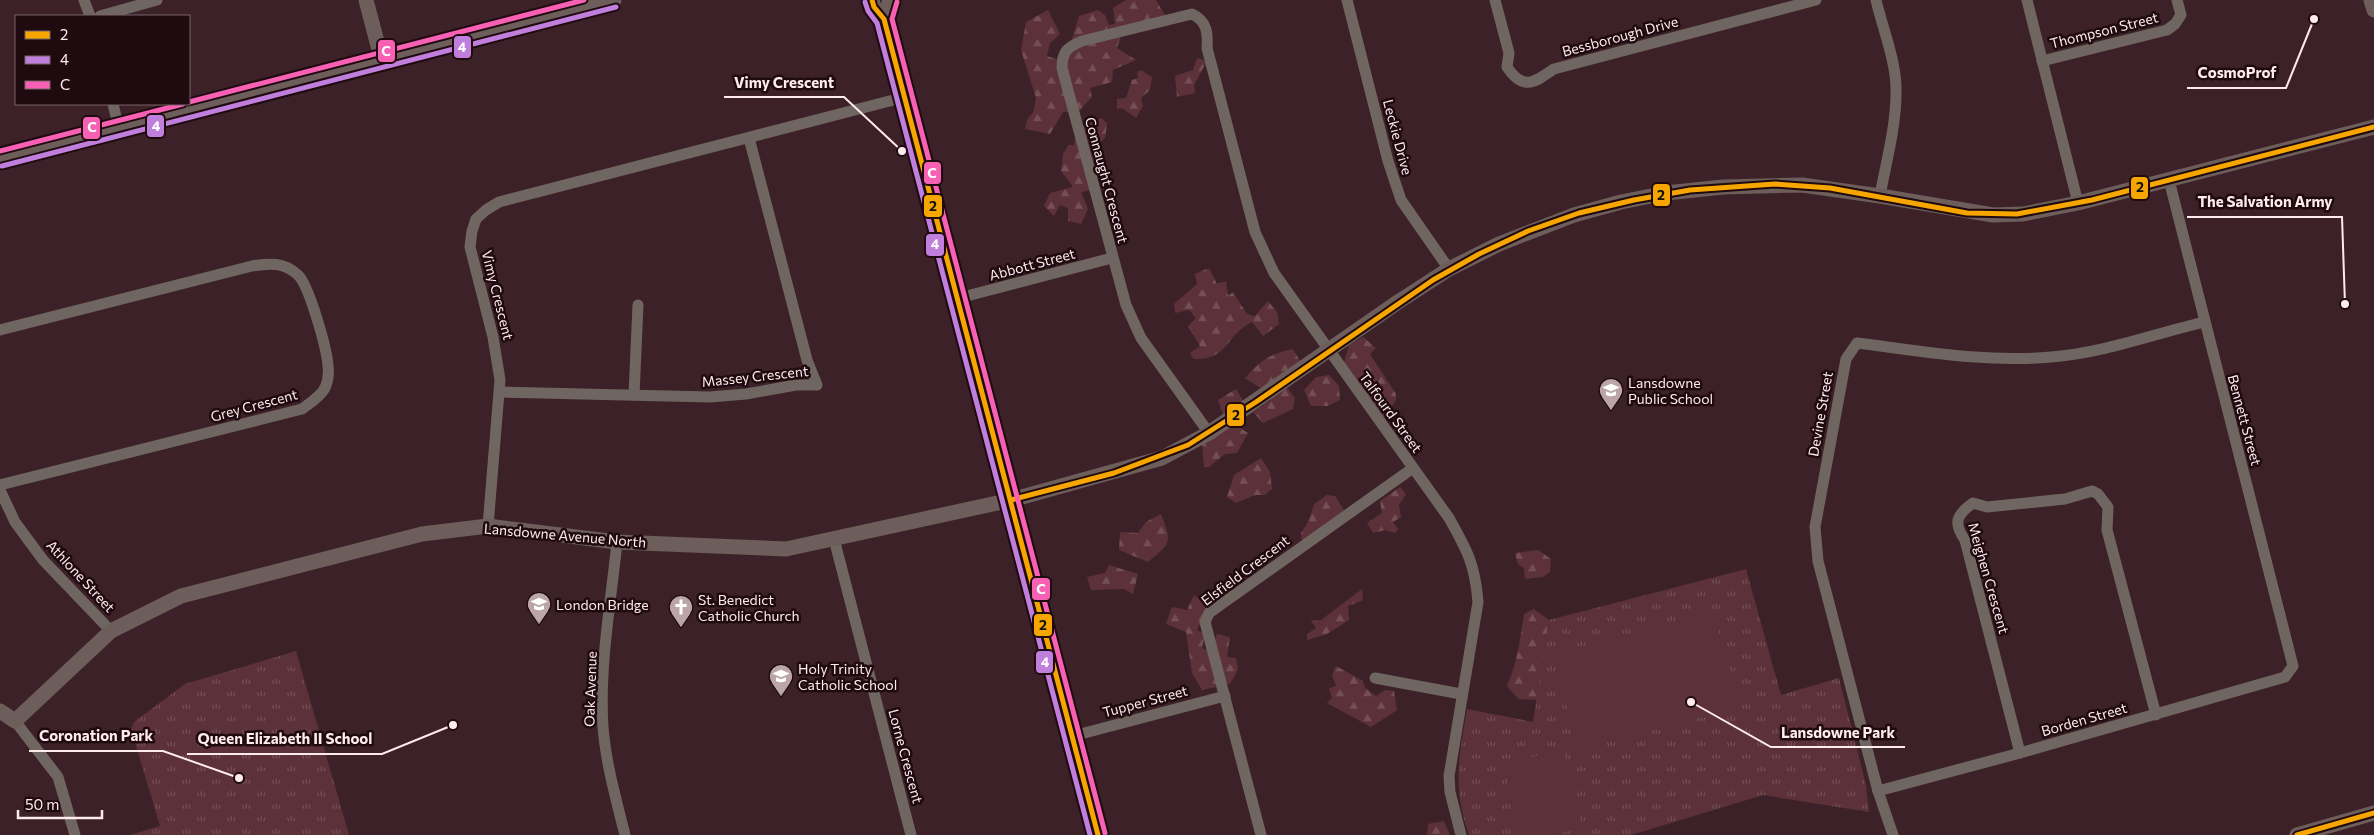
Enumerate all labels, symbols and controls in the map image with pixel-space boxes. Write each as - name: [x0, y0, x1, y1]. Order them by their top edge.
- street label: Thompson Street: [2048, 8, 2160, 52]
- street label: Bessborough Drive: [1560, 12, 1680, 60]
- legend: [15, 15, 190, 105]
- text: 2: [60, 25, 68, 43]
- line badge: 4: [453, 35, 472, 59]
- text: 4: [458, 38, 467, 55]
- line badge: C: [377, 39, 396, 63]
- text: C: [381, 42, 391, 59]
- text: 4: [60, 50, 69, 68]
- callout: CosmoProf: [2187, 58, 2286, 88]
- text: CosmoProf: [2198, 63, 2277, 81]
- callout: Vimy Crescent: [724, 67, 844, 97]
- text: Vimy Crescent: [734, 73, 834, 91]
- text: C: [60, 75, 70, 93]
- street label: Leckie Drive: [1380, 97, 1416, 177]
- line badge: 4: [146, 114, 165, 138]
- street label: Connaught Crescent: [1082, 115, 1132, 245]
- line badge: C: [82, 116, 101, 140]
- text: 4: [152, 117, 161, 134]
- text: C: [87, 118, 97, 135]
- line badge: C: [923, 161, 942, 185]
- text: C: [927, 164, 937, 181]
- line badge: 2: [2130, 176, 2149, 200]
- text: 2: [2136, 178, 2144, 195]
- line badge: 2: [1652, 183, 1671, 207]
- text: 2: [1657, 186, 1665, 203]
- callout: The Salvation Army: [2187, 187, 2342, 217]
- text: The Salvation Army: [2197, 192, 2333, 210]
- line badge: 2: [923, 194, 943, 218]
- text: 2: [929, 197, 937, 214]
- line badge: 4: [925, 233, 945, 257]
- text: 4: [931, 235, 940, 252]
- street label: Abbott Street: [987, 244, 1077, 284]
- street label: Vimy Crescent: [479, 248, 517, 342]
- street label: Massey Crescent: [701, 362, 809, 390]
- street label: Talfourd Street: [1356, 368, 1426, 456]
- street label: Devine Street: [1804, 370, 1836, 458]
- street label: Bennett Street: [2225, 373, 2265, 468]
- place label: Lansdowne Public School: [1628, 374, 1713, 407]
- school or university icon: Lansdowne Public School: [1598, 377, 1624, 411]
- street label: Grey Crescent: [209, 385, 300, 425]
- line badge: 2: [1226, 403, 1245, 427]
- text: 2: [1232, 406, 1240, 423]
- street label: Lansdowne Avenue North: [483, 519, 647, 551]
- street label: Meighen Crescent: [1965, 520, 2013, 636]
- street label: Elsfield Crescent: [1198, 531, 1293, 609]
- street label: Athlone Street: [43, 536, 119, 616]
- line badge: C: [1031, 577, 1051, 601]
- text: C: [1036, 580, 1046, 597]
- school or university icon: London Bridge: [526, 591, 552, 625]
- place label: St. Benedict Catholic Church: [698, 591, 800, 624]
- church icon: St. Benedict Catholic Church: [668, 594, 694, 628]
- place label: London Bridge: [556, 596, 649, 613]
- line badge: 2: [1033, 613, 1053, 637]
- text: 2: [1039, 616, 1047, 633]
- line badge: 4: [1035, 650, 1054, 674]
- street label: Oak Avenue: [580, 651, 600, 727]
- text: 4: [1041, 653, 1050, 670]
- place label: Holy Trinity Catholic School: [798, 660, 897, 693]
- school or university icon: Holy Trinity Catholic School: [768, 663, 794, 697]
- street label: Tupper Street: [1101, 681, 1190, 721]
- street label: Borden Street: [2039, 699, 2129, 739]
- street label: Lorne Crescent: [885, 707, 927, 805]
- callout: Lansdowne Park: [1771, 717, 1905, 747]
- callout: Coronation Park: [29, 721, 163, 751]
- text: Lansdowne Park: [1781, 723, 1895, 741]
- callout: Queen Elizabeth II School: [187, 724, 382, 754]
- text: Coronation Park: [39, 726, 153, 744]
- text: Queen Elizabeth II School: [198, 729, 372, 747]
- scale bar: [18, 788, 101, 820]
- text: 50 m: [25, 795, 59, 813]

